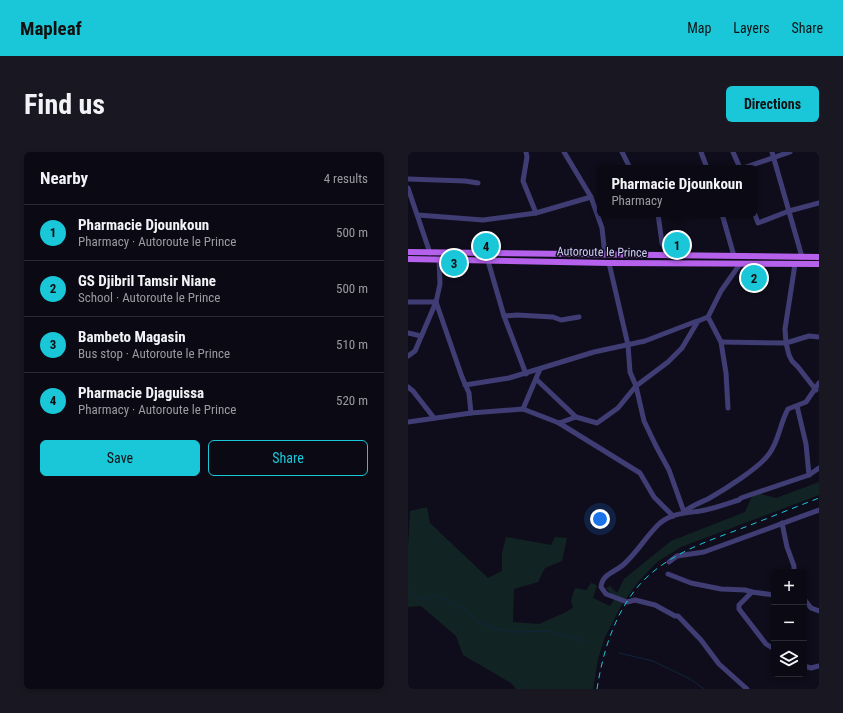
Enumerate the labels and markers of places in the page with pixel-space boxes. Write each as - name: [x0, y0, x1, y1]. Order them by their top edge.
- pin: 1: [664, 230, 690, 260]
- pin: 4: [473, 231, 499, 261]
- pin: 3: [441, 248, 467, 278]
- pin: 2: [741, 263, 767, 293]

